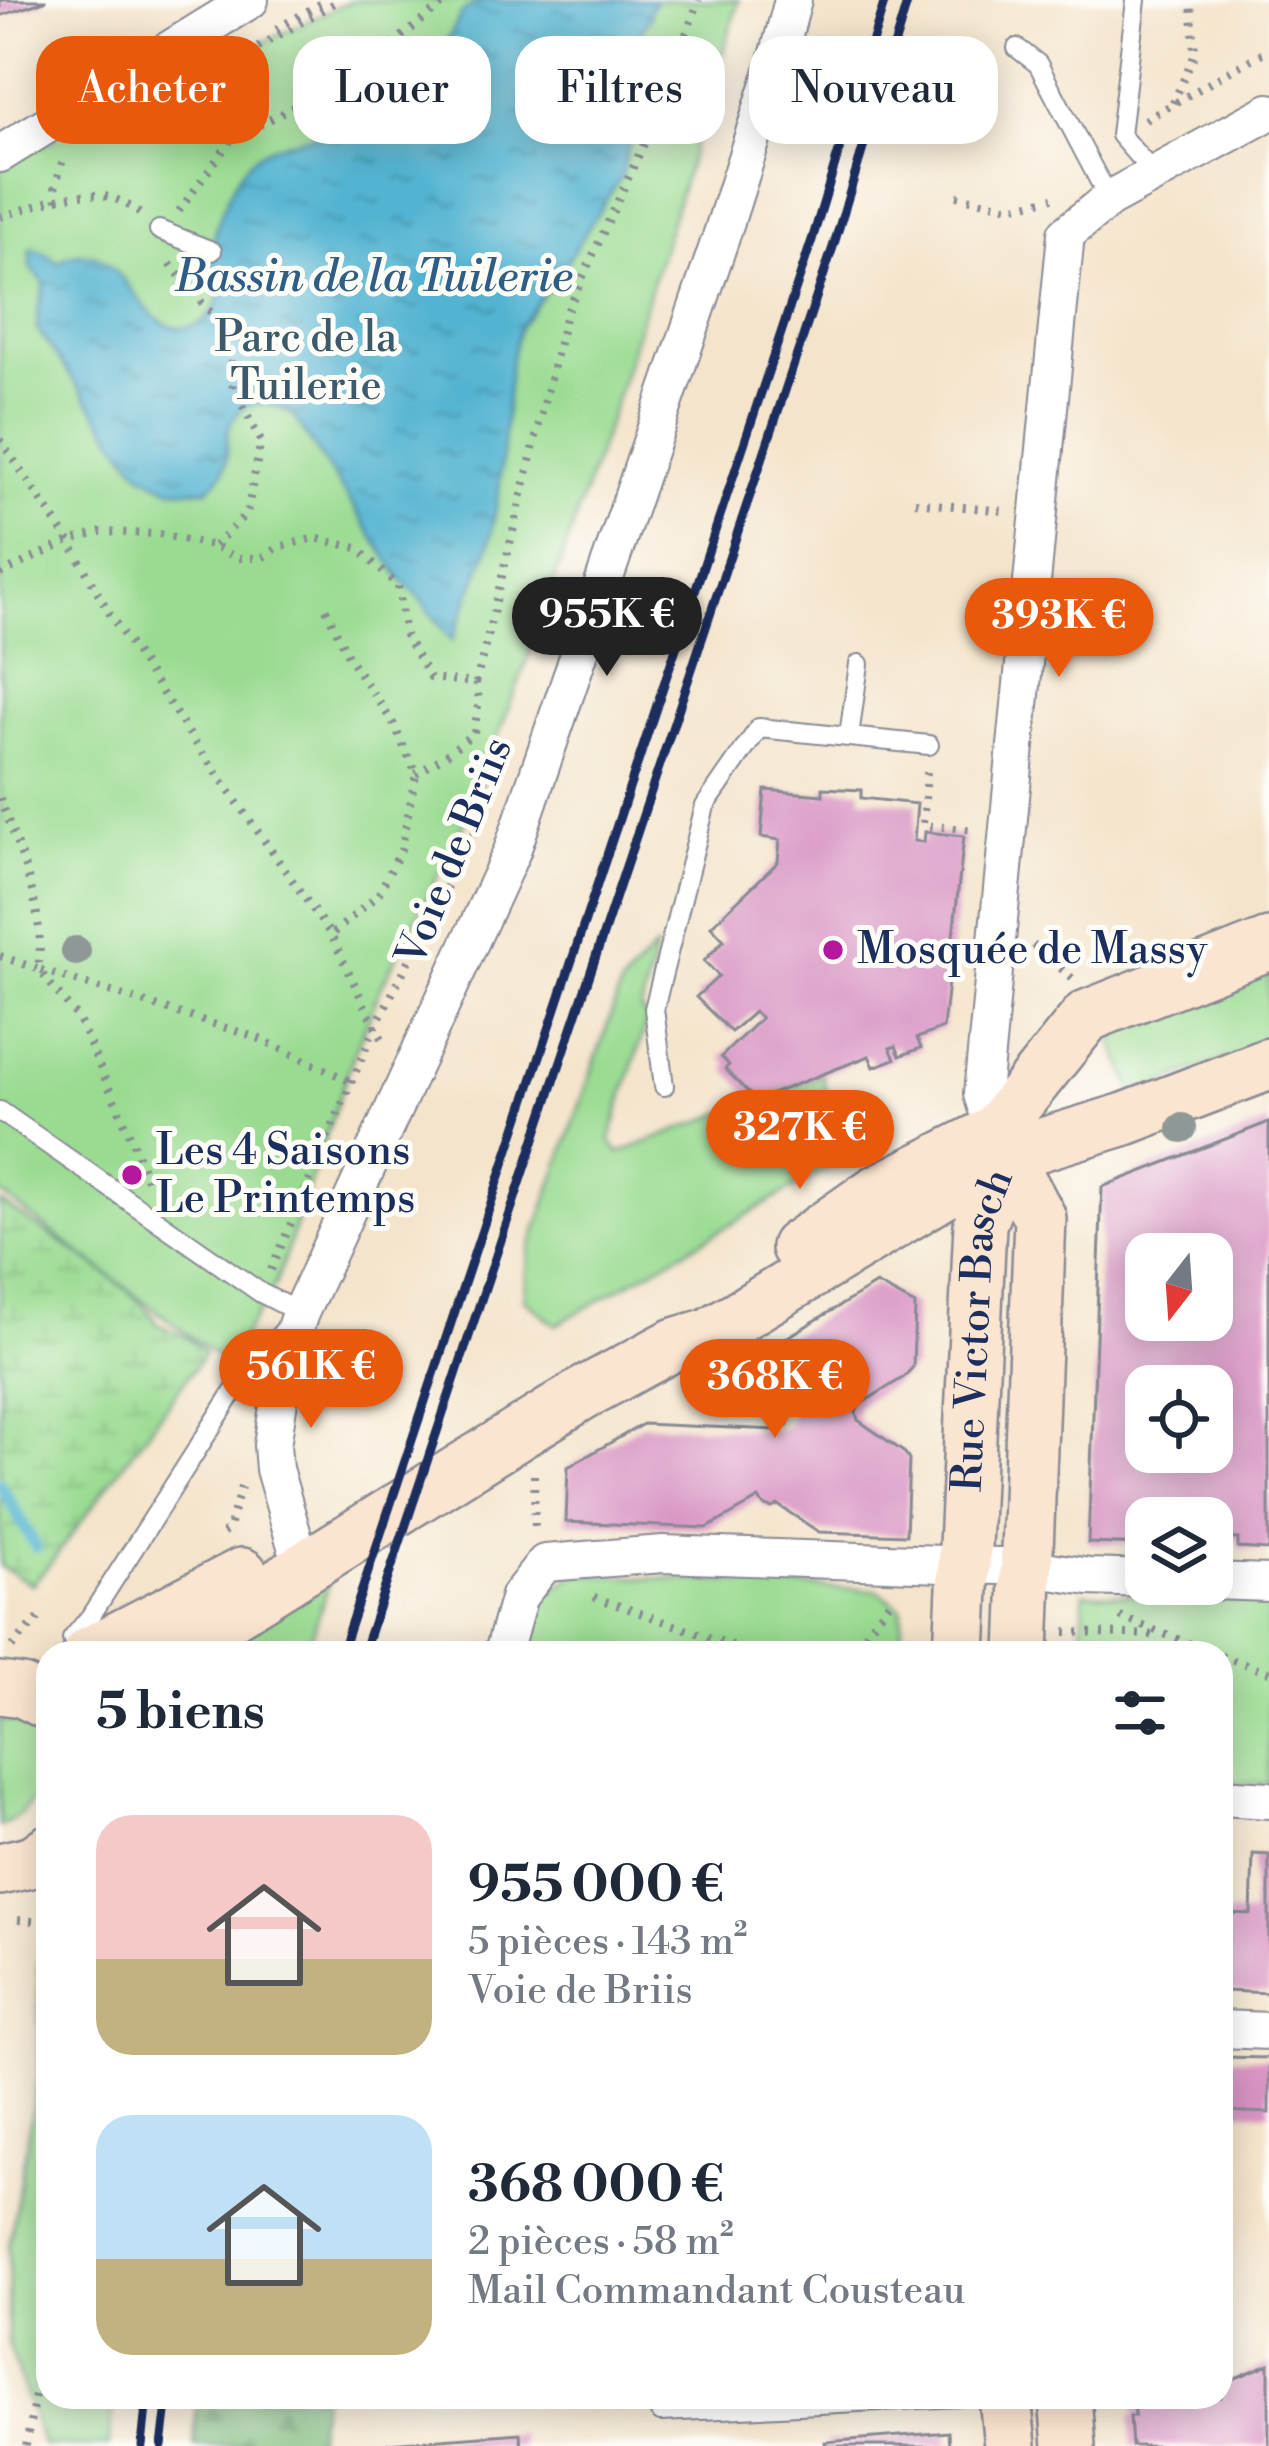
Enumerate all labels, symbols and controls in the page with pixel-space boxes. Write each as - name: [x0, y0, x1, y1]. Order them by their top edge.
- chip: Acheter: [36, 36, 269, 144]
- chip: Louer: [293, 36, 491, 144]
- chip: Filtres: [515, 36, 725, 144]
- chip: Nouveau: [749, 36, 998, 144]
- water label: Bassin de la Tuilerie: [174, 249, 573, 306]
- park label: Parc de la Tuilerie: [215, 312, 398, 413]
- pin: 955K €: [509, 577, 705, 679]
- pin: 393K €: [961, 578, 1157, 680]
- text: 955K €: [539, 591, 675, 640]
- text: 393K €: [992, 592, 1126, 641]
- street label: Voie de Briis: [385, 730, 525, 975]
- place label: Mosquée de Massy: [857, 924, 1208, 978]
- marker: Mosquée de Massy: [820, 937, 846, 963]
- pin: 327K €: [702, 1090, 898, 1192]
- text: 327K €: [733, 1104, 867, 1153]
- place label: Les 4 Saisons Le Printemps: [156, 1125, 415, 1226]
- street label: Rue Victor Basch: [941, 1161, 1026, 1493]
- marker: Les 4 Saisons Le Printemps: [119, 1162, 145, 1188]
- north arrow: [1125, 1233, 1233, 1341]
- map controls: [1125, 1233, 1233, 1605]
- pin: 561K €: [213, 1329, 409, 1431]
- pin: 368K €: [677, 1339, 873, 1441]
- text: 561K €: [246, 1343, 376, 1392]
- text: 368K €: [707, 1353, 843, 1402]
- button: locate: [1125, 1365, 1233, 1473]
- button: layers: [1125, 1497, 1233, 1605]
- icon: filters: [1107, 1680, 1173, 1746]
- text: 5 biens: [96, 1681, 265, 1745]
- text: 955 000 €: [468, 1854, 724, 1918]
- icon: home: [192, 1863, 336, 2007]
- text: 5 pièces · 143 m²: [468, 1918, 747, 1967]
- text: Voie de Briis: [468, 1967, 693, 2016]
- text: 368 000 €: [468, 2154, 724, 2218]
- icon: home: [192, 2163, 336, 2307]
- text: 2 pièces · 58 m²: [468, 2218, 734, 2267]
- text: Mail Commandant Cousteau: [468, 2267, 965, 2316]

